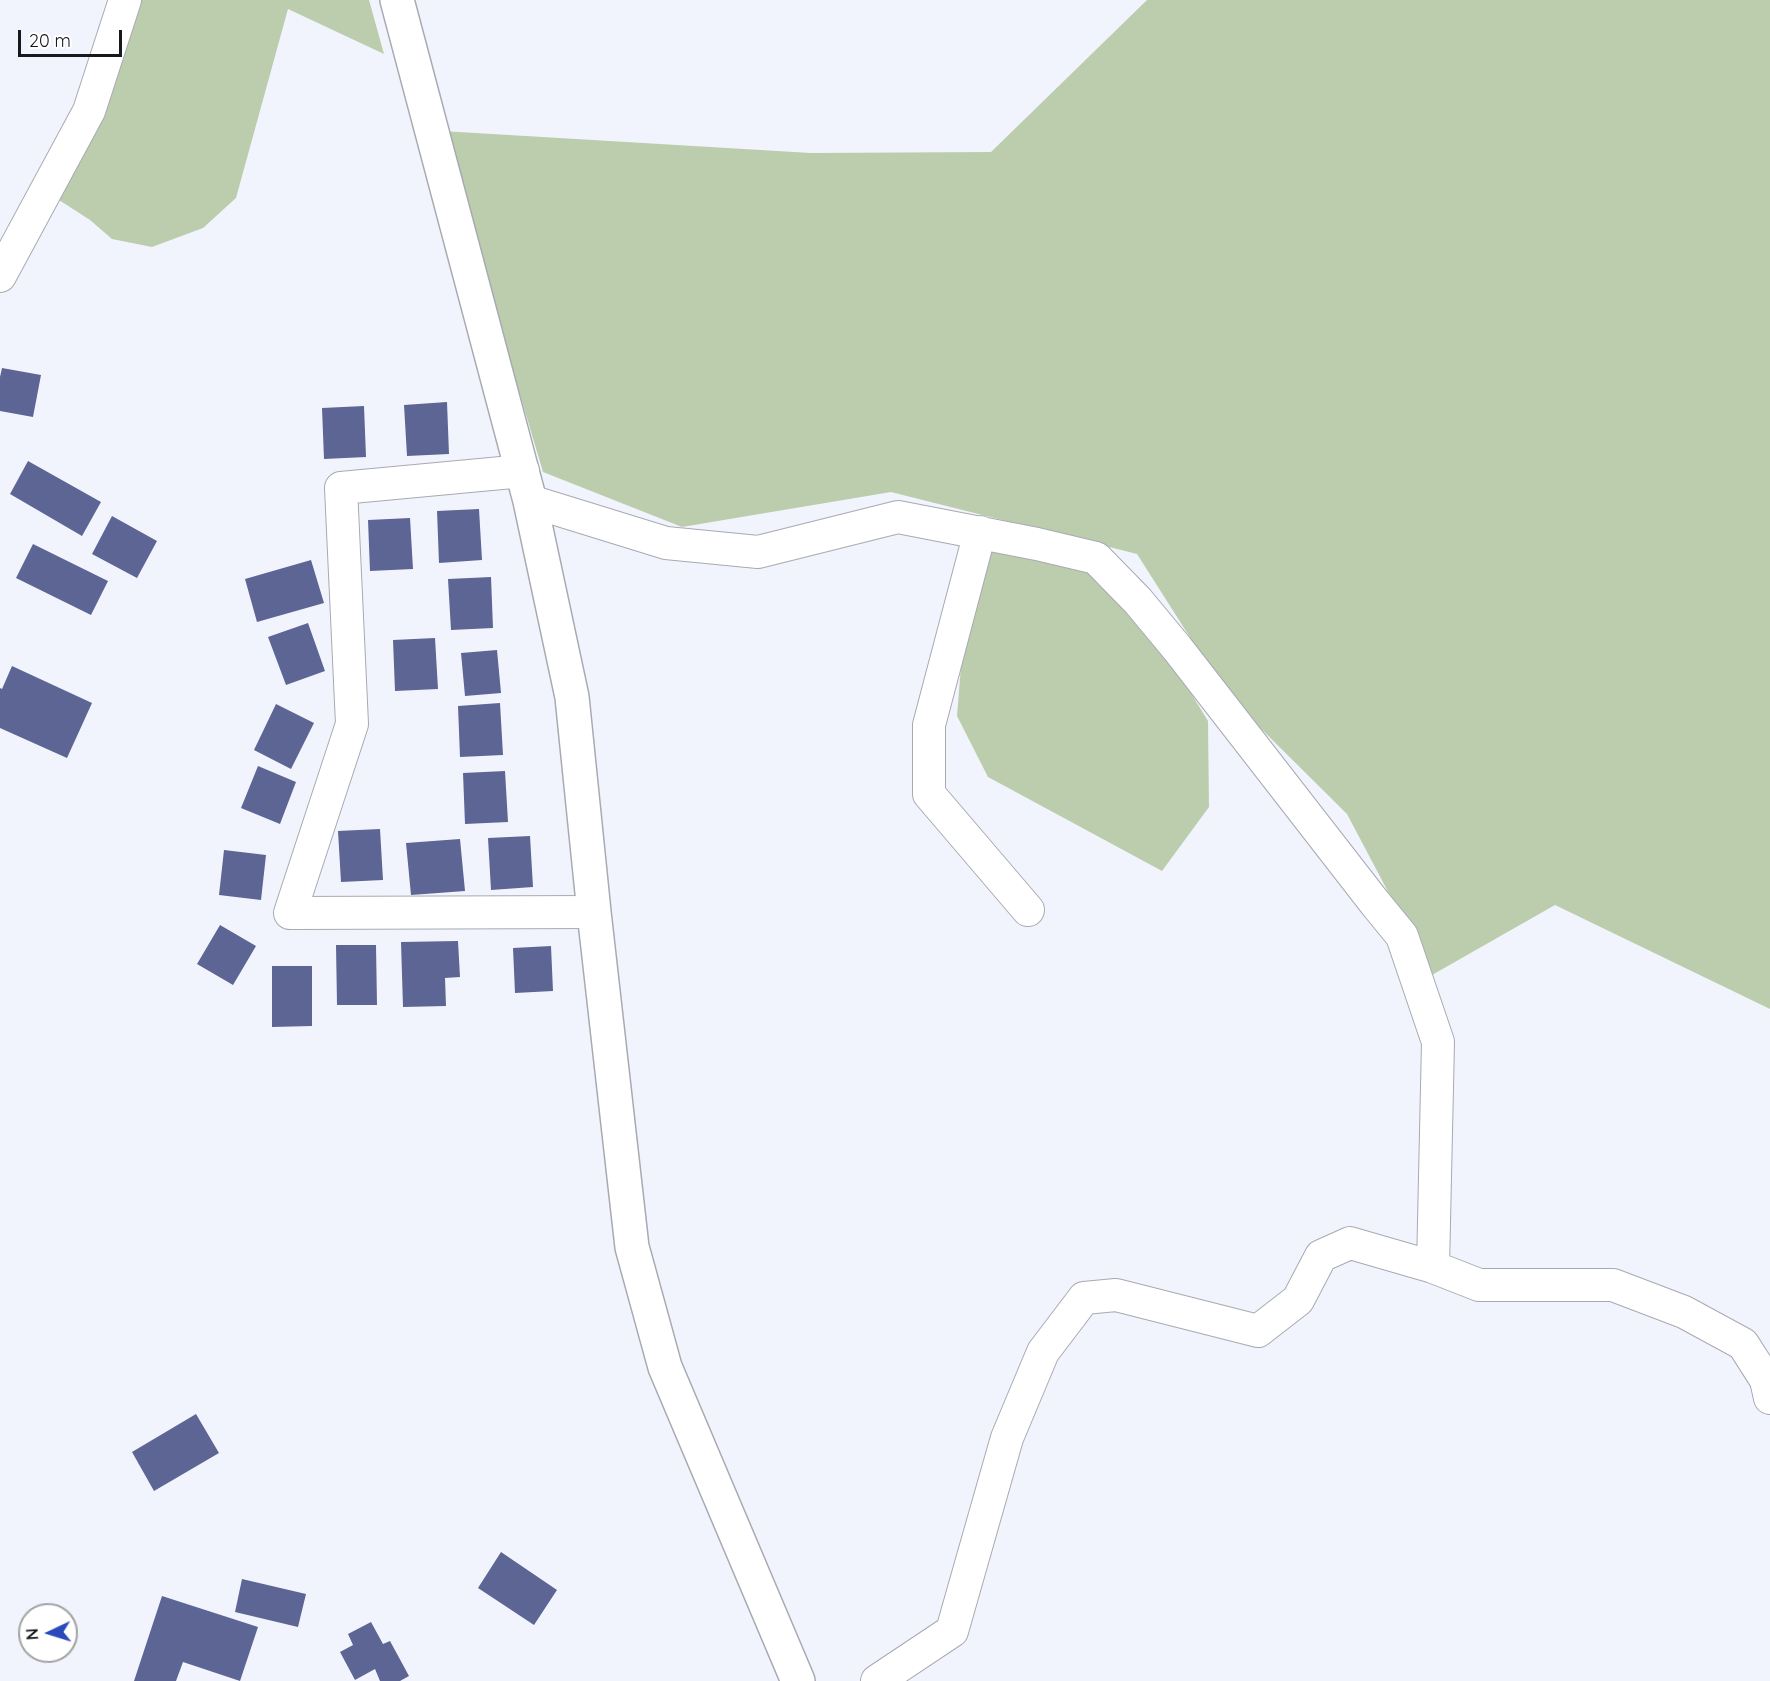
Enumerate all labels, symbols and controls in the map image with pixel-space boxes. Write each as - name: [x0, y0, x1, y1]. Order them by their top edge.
- scale bar: [21, 18, 124, 56]
- text: 20 m: [29, 29, 71, 52]
- north arrow: [18, 1603, 78, 1663]
- text: N: [22, 1628, 42, 1641]

